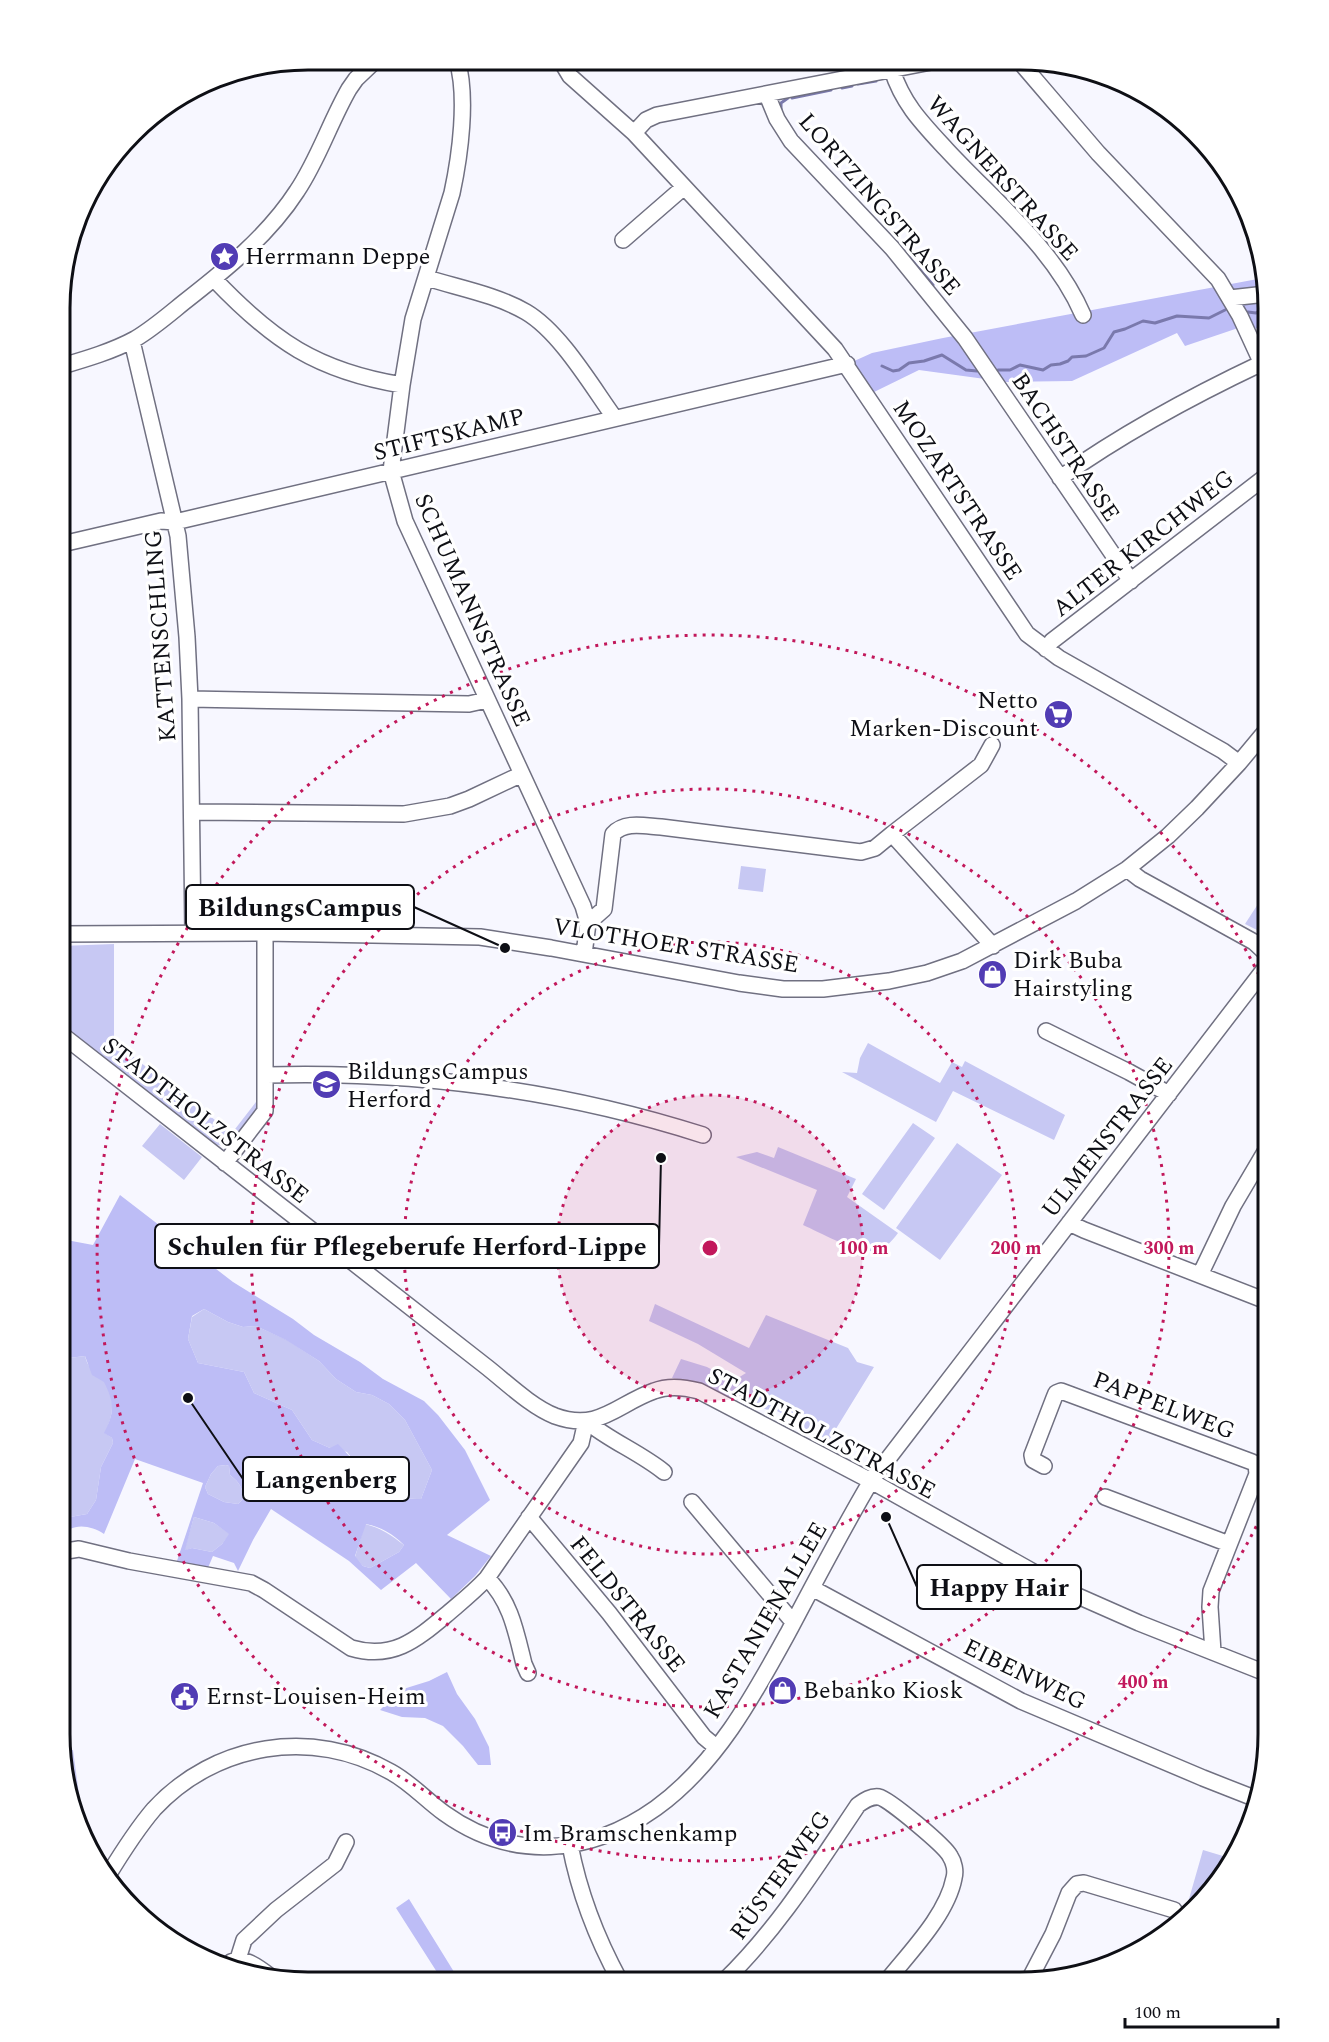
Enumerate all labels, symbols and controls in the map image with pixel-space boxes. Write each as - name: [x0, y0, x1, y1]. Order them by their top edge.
- street label: WAGNERSTRASSE: [918, 88, 1087, 270]
- street label: LORTZINGSTRASSE: [789, 105, 969, 304]
- place label: Herrmann Deppe: [245, 239, 430, 275]
- place icon: Herrmann Deppe: [208, 240, 240, 272]
- street label: BACHSTRASSE: [1002, 366, 1129, 529]
- street label: MOZARTSTRASSE: [883, 393, 1031, 588]
- street label: STIFTSKAMP: [370, 399, 529, 471]
- street label: ALTER KIRCHWEG: [1045, 461, 1242, 627]
- street label: SCHUMANNSTRASSE: [404, 488, 540, 733]
- street label: KATTENSCHLING: [136, 529, 186, 743]
- place label: Netto Marken-Discount: [849, 683, 1038, 747]
- supermarket icon: Netto Marken-Discount: [1043, 698, 1075, 730]
- callout: BildungsCampus: [186, 885, 414, 929]
- text: BildungsCampus: [198, 888, 402, 928]
- street label: VLOTHOER STRASSE: [550, 909, 801, 983]
- place label: Dirk Buba Hairstyling: [1013, 943, 1133, 1007]
- shop icon: Dirk Buba Hairstyling: [976, 958, 1008, 990]
- street label: STADTHOLZSTRASSE: [94, 1028, 317, 1213]
- street label: ULMENSTRASSE: [1033, 1049, 1182, 1226]
- place label: BildungsCampus Herford: [347, 1054, 529, 1118]
- school or university icon: BildungsCampus Herford: [310, 1069, 342, 1101]
- callout: Schulen für Pflegeberufe Herford-Lippe: [155, 1224, 659, 1268]
- text: Schulen für Pflegeberufe Herford-Lippe: [167, 1227, 647, 1267]
- text: 100 m: [837, 1235, 889, 1262]
- text: 200 m: [990, 1235, 1042, 1262]
- text: 300 m: [1143, 1235, 1195, 1262]
- centre of rings: [700, 1238, 720, 1258]
- street label: STADTHOLZSTRASSE: [701, 1358, 942, 1509]
- street label: PAPPELWEG: [1087, 1362, 1240, 1450]
- callout: Langenberg: [243, 1457, 409, 1501]
- text: Langenberg: [255, 1460, 397, 1500]
- street label: KASTANIENALLEE: [695, 1515, 837, 1726]
- street label: FELDSTRASSE: [560, 1528, 694, 1681]
- callout: Happy Hair: [917, 1565, 1081, 1609]
- text: Happy Hair: [929, 1568, 1070, 1608]
- street label: EIBENWEG: [957, 1630, 1092, 1720]
- text: 400 m: [1117, 1669, 1169, 1696]
- place label: Bebanko Kiosk: [803, 1673, 963, 1709]
- shop icon: Bebanko Kiosk: [766, 1674, 798, 1706]
- place label: Ernst-Louisen-Heim: [206, 1679, 426, 1715]
- public building icon: Ernst-Louisen-Heim: [169, 1680, 201, 1712]
- street label: RÜSTERWEG: [721, 1803, 840, 1948]
- place label: Im Bramschenkamp: [523, 1816, 737, 1852]
- bus stop icon: Im Bramschenkamp: [486, 1817, 518, 1849]
- scale bar: [1125, 1991, 1278, 2029]
- text: 100 m: [1134, 1999, 1181, 2026]

